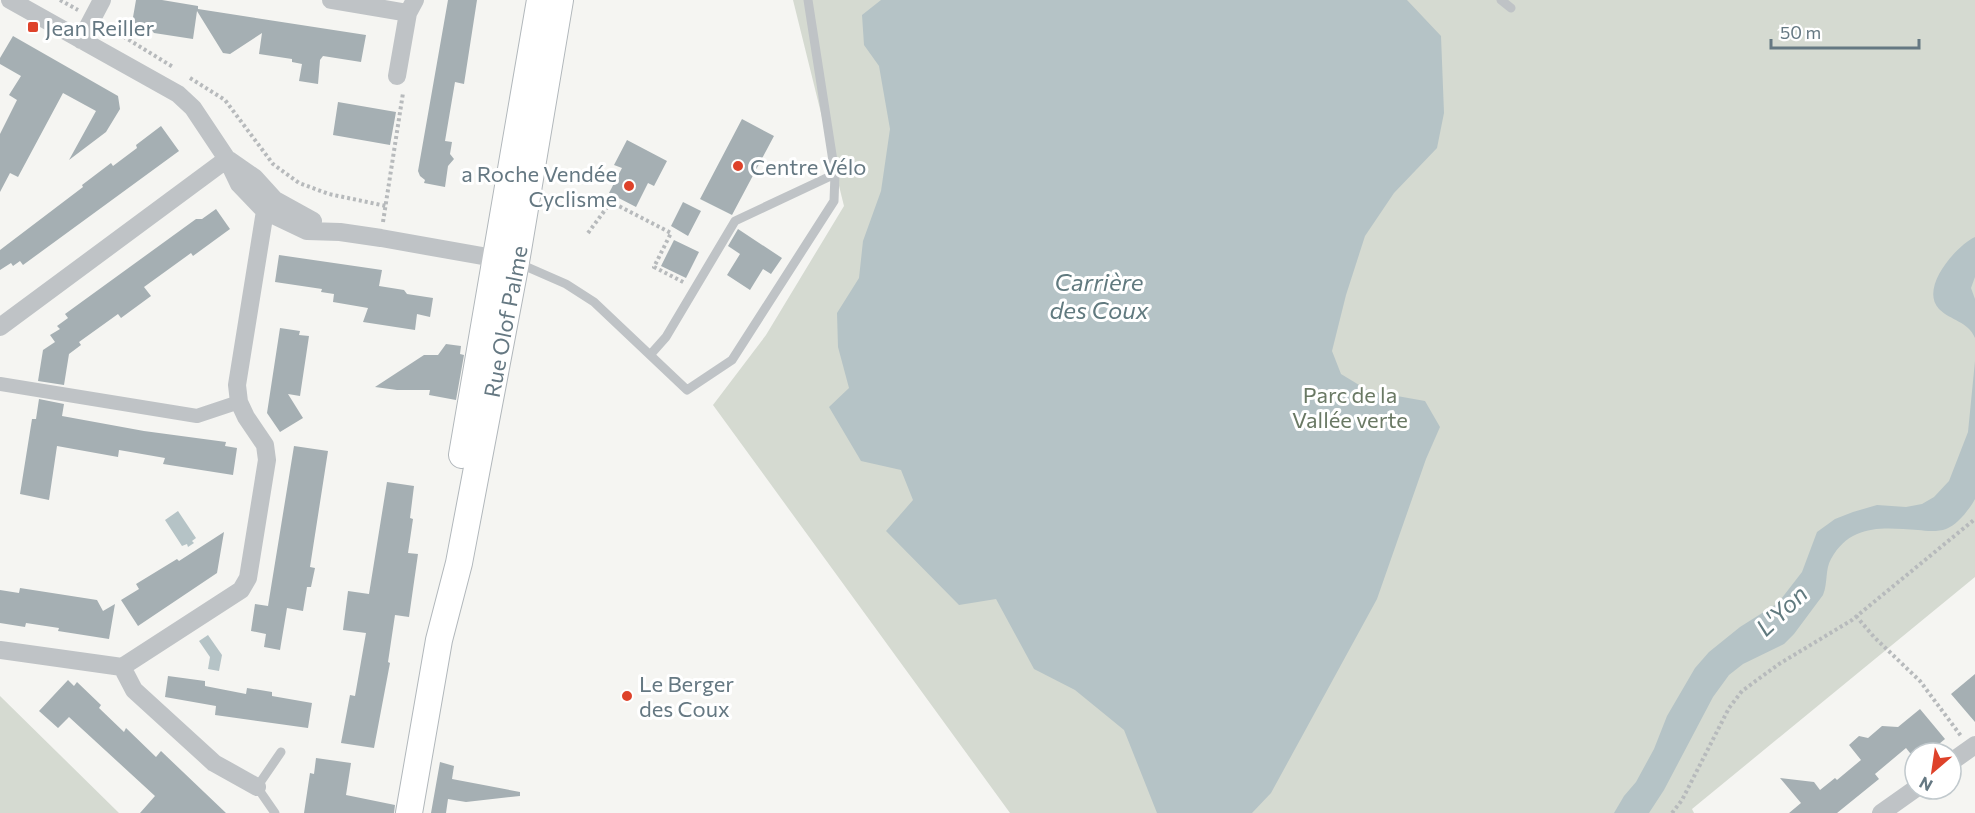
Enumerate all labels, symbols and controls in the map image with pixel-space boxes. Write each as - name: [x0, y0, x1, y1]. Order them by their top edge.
- scale bar: [1771, 12, 1920, 50]
- place label: Jean Reiller: [45, 14, 154, 41]
- marker: Jean Reiller: [26, 20, 40, 34]
- text: 50 m: [1780, 21, 1821, 43]
- place label: Centre Vélo: [750, 153, 866, 180]
- marker: Centre Vélo: [731, 159, 745, 173]
- place label: a Roche Vendée Cyclisme: [461, 160, 617, 212]
- marker: a Roche Vendée Cyclisme: [622, 179, 636, 193]
- street label: Rue Olof Palme: [477, 243, 532, 400]
- water label: Carrière des Coux: [1050, 267, 1149, 324]
- park label: Parc de la Vallée verte: [1292, 381, 1408, 433]
- water label: L'Yon: [1749, 579, 1813, 641]
- place label: Le Berger des Coux: [639, 670, 734, 722]
- marker: Le Berger des Coux: [620, 689, 634, 703]
- north arrow: [1903, 741, 1963, 801]
- text: N: [1916, 773, 1935, 796]

